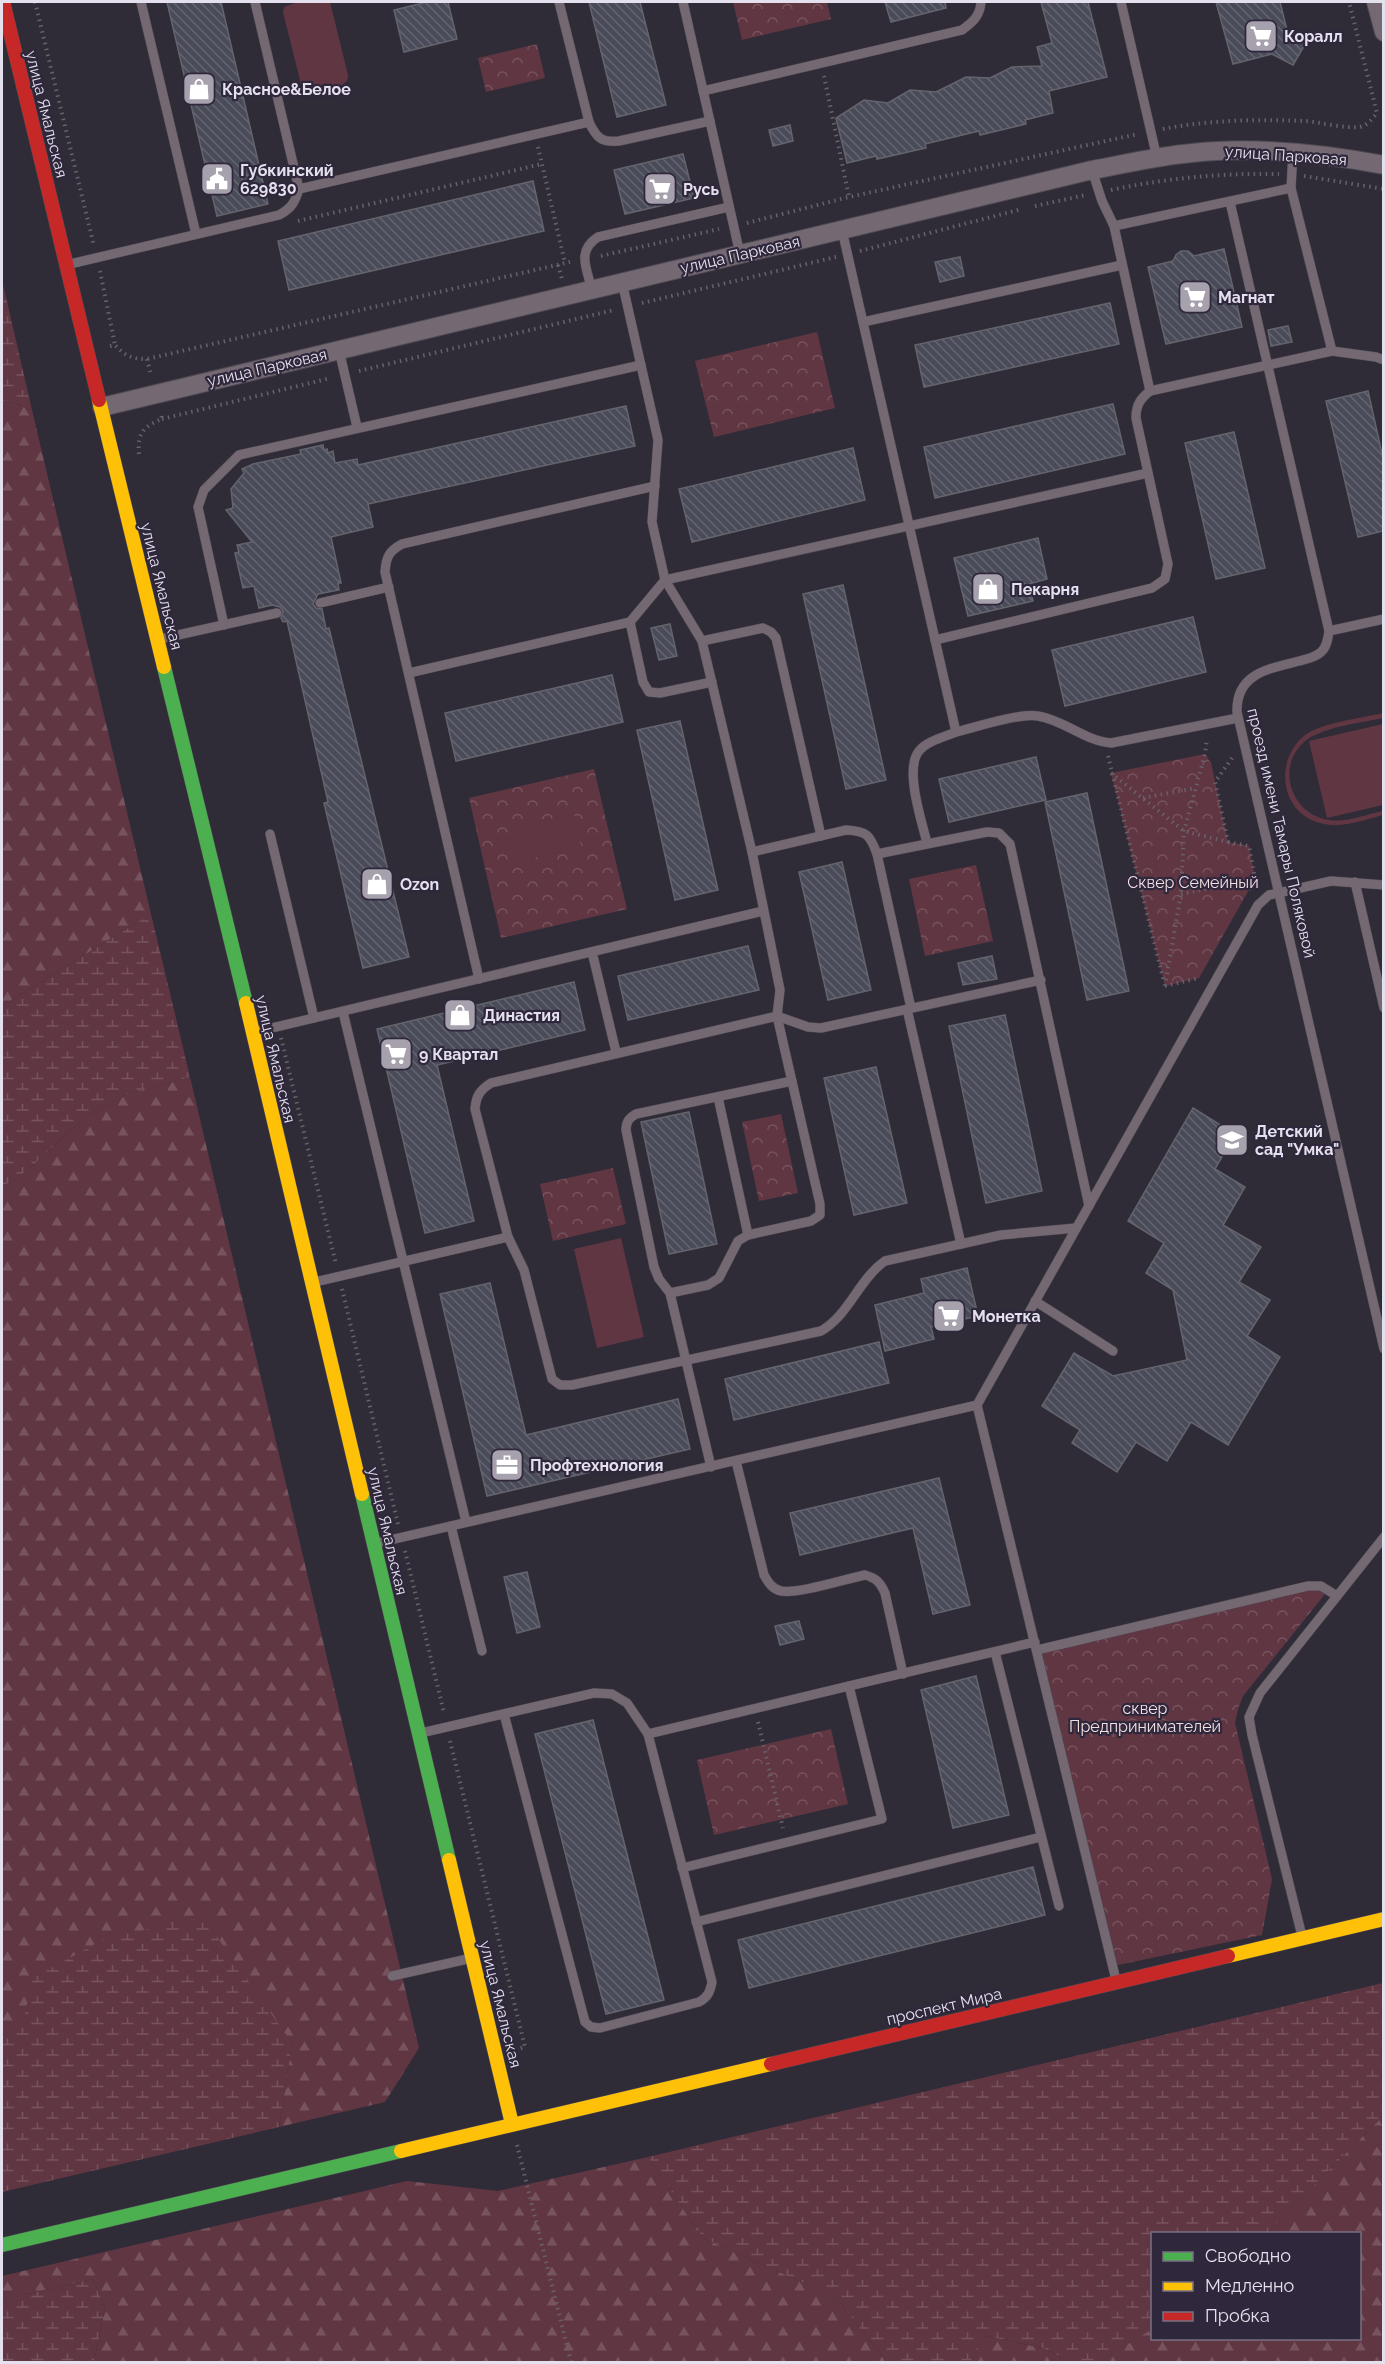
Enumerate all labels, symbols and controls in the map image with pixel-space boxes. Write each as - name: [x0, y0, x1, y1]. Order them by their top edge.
- supermarket icon: Коралл: [1243, 18, 1279, 54]
- place label: Коралл: [1284, 27, 1343, 46]
- street label: улица Ямальская: [22, 49, 72, 180]
- shop icon: Красное&Белое: [181, 71, 217, 107]
- place label: Красное&Белое: [222, 80, 351, 99]
- street label: улица Парковая: [1224, 142, 1348, 169]
- public building icon: Губкинский 629830: [199, 161, 235, 197]
- place label: Губкинский 629830: [240, 161, 334, 198]
- supermarket icon: Русь: [642, 171, 678, 207]
- place label: Русь: [683, 180, 720, 199]
- street label: улица Парковая: [678, 231, 802, 278]
- supermarket icon: Магнат: [1177, 279, 1213, 315]
- place label: Магнат: [1218, 288, 1274, 307]
- street label: улица Парковая: [205, 344, 329, 391]
- street label: улица Ямальская: [137, 521, 187, 652]
- shop icon: Пекарня: [970, 571, 1006, 607]
- place label: Пекарня: [1011, 580, 1079, 599]
- street label: проезд имени Тамары Поляковой: [1243, 706, 1320, 960]
- shop icon: Ozon: [359, 866, 395, 902]
- park label: Сквер Семейный: [1127, 873, 1259, 892]
- place label: Ozon: [400, 875, 439, 894]
- street label: улица Ямальская: [252, 993, 299, 1125]
- shop icon: Династия: [442, 997, 478, 1033]
- place label: Династия: [483, 1006, 560, 1025]
- supermarket icon: 9 Квартал: [378, 1036, 414, 1072]
- place label: 9 Квартал: [419, 1045, 498, 1064]
- school or university icon: Детский сад "Умка": [1214, 1122, 1250, 1158]
- place label: Детский сад "Умка": [1255, 1122, 1339, 1159]
- supermarket icon: Монетка: [931, 1298, 967, 1334]
- place label: Монетка: [972, 1307, 1041, 1326]
- office icon: Профтехнология: [489, 1447, 525, 1483]
- place label: Профтехнология: [530, 1456, 664, 1475]
- street label: улица Ямальская: [364, 1465, 411, 1597]
- park label: сквер Предпринимателей: [1069, 1699, 1221, 1736]
- street label: улица Ямальская: [476, 1939, 526, 2070]
- street label: проспект Мира: [885, 1984, 1004, 2029]
- legend: [1151, 2232, 1361, 2340]
- text: Свободно: [1205, 2245, 1291, 2266]
- text: Медленно: [1205, 2275, 1294, 2296]
- text: Пробка: [1205, 2305, 1270, 2326]

